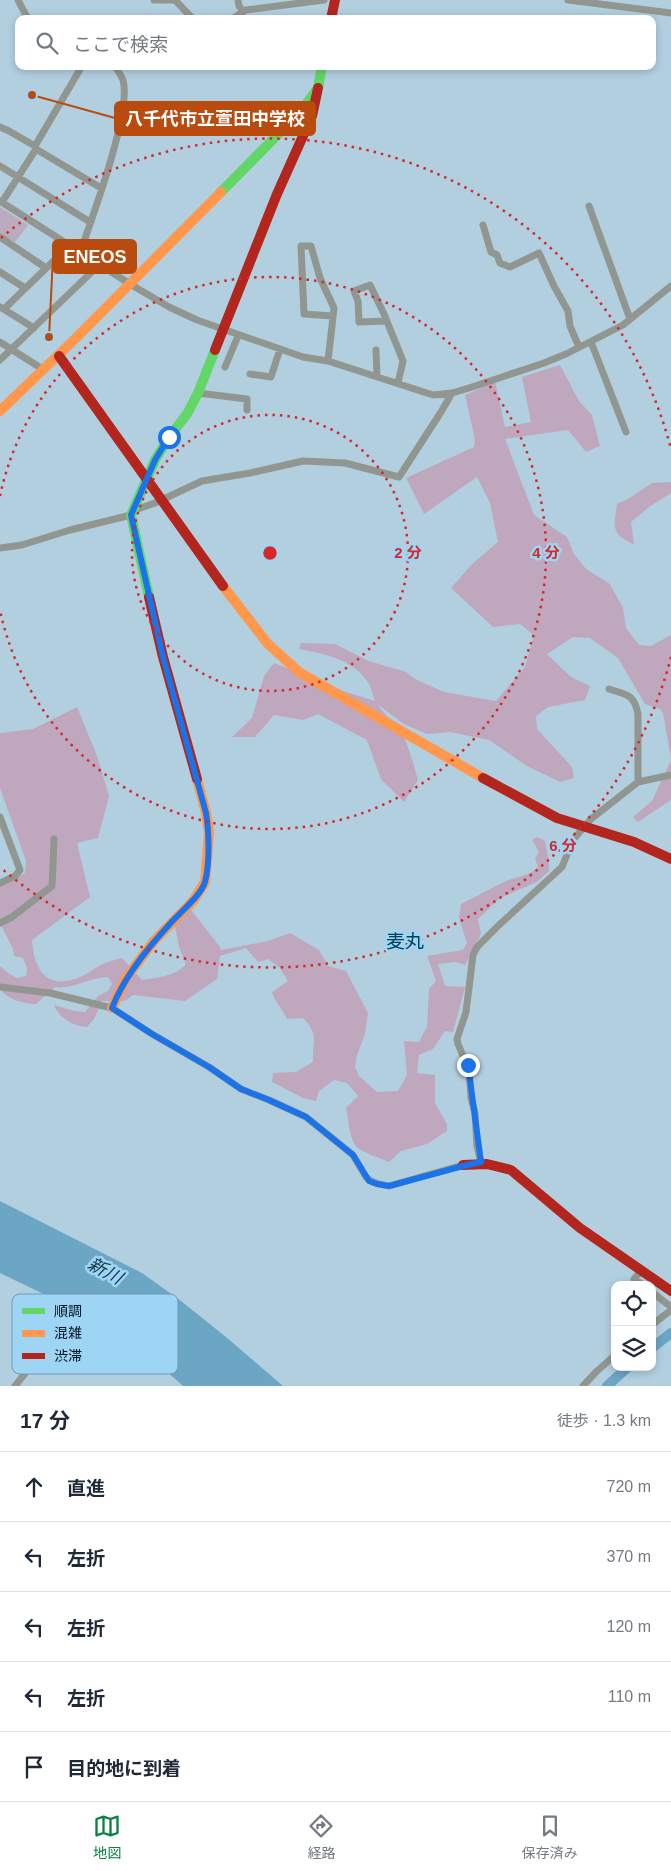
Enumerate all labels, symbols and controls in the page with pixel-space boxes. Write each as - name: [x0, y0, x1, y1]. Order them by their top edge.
- search box: [15, 15, 656, 70]
- icon: search: [33, 29, 61, 57]
- text: ここで検索: [73, 34, 168, 55]
- callout: 八千代市立萱田中学校: [115, 102, 315, 135]
- text: 八千代市立萱田中学校: [125, 109, 305, 129]
- callout: ENEOS: [53, 240, 136, 273]
- text: ENEOS: [63, 247, 127, 267]
- route start: [158, 426, 181, 449]
- centre of rings: [261, 544, 279, 562]
- text: 2 分: [394, 544, 422, 561]
- text: 4 分: [532, 544, 560, 561]
- text: 6 分: [549, 837, 577, 854]
- district label: 麦丸: [386, 931, 424, 952]
- route end: [457, 1054, 480, 1077]
- water label: 新川: [84, 1254, 127, 1289]
- map controls: [611, 1281, 656, 1371]
- button: locate: [611, 1281, 656, 1326]
- legend: [12, 1294, 178, 1374]
- text: 順調: [54, 1303, 82, 1319]
- text: 混雑: [54, 1325, 82, 1341]
- button: layers: [611, 1326, 656, 1371]
- text: 渋滞: [54, 1348, 82, 1364]
- text: 17 分: [20, 1409, 70, 1432]
- text: 徒歩 · 1.3 km: [557, 1412, 651, 1429]
- icon: ahead: [20, 1473, 48, 1501]
- text: 直進: [67, 1478, 105, 1499]
- text: 720 m: [607, 1478, 651, 1495]
- icon: left: [20, 1543, 48, 1571]
- text: 左折: [67, 1548, 105, 1569]
- text: 370 m: [607, 1548, 651, 1565]
- icon: left: [20, 1613, 48, 1641]
- text: 左折: [67, 1618, 105, 1639]
- text: 120 m: [607, 1618, 651, 1635]
- icon: left: [20, 1683, 48, 1711]
- text: 左折: [67, 1688, 105, 1709]
- text: 110 m: [608, 1688, 651, 1705]
- icon: arrive: [20, 1753, 48, 1781]
- text: 目的地に到着: [67, 1758, 181, 1779]
- tab: 地図: [93, 1812, 121, 1862]
- tab: 経路: [307, 1812, 335, 1862]
- tab: 保存済み: [522, 1812, 578, 1862]

